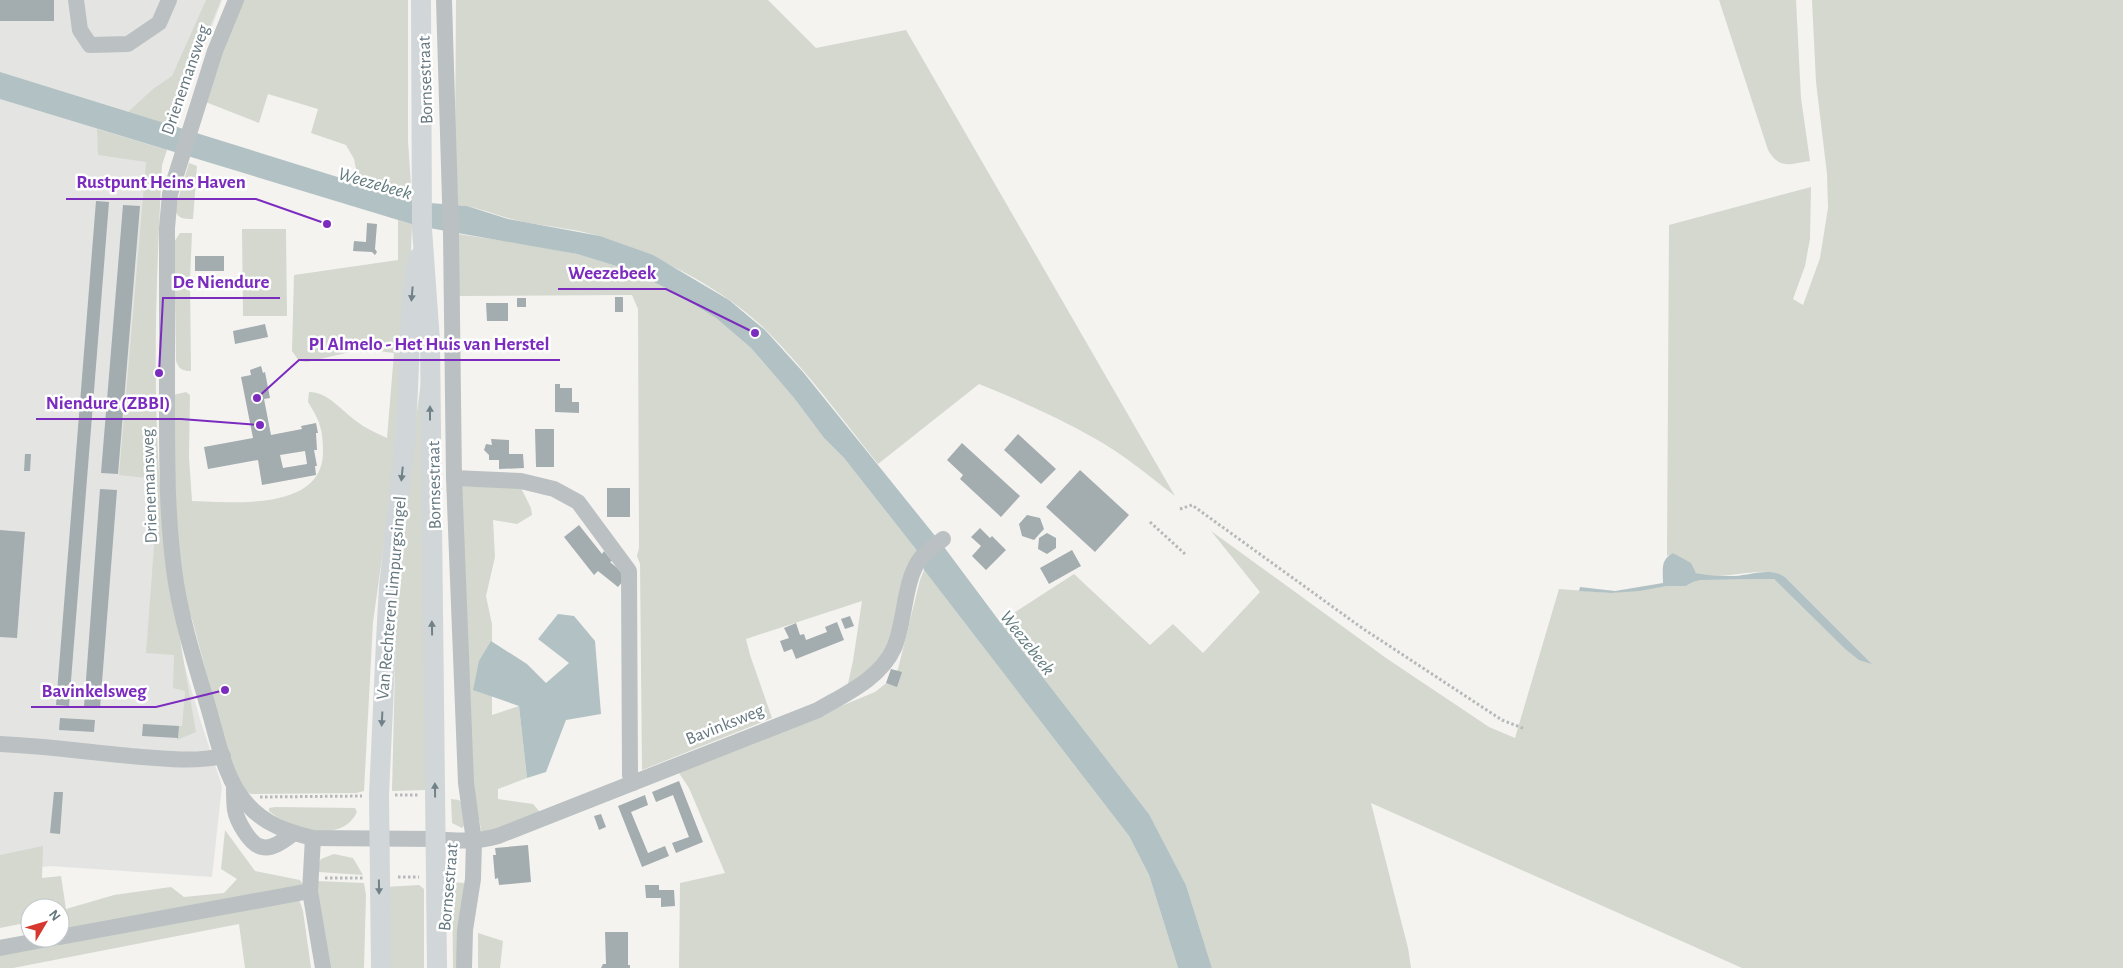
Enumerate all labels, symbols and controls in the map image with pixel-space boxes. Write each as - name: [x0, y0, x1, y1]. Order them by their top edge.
- street label: Drienemansweg: [159, 23, 213, 137]
- street label: Bornsestraat: [415, 35, 437, 125]
- water label: Weezebeek: [336, 164, 414, 204]
- callout: Rustpunt Heins Haven: [66, 165, 256, 199]
- text: Rustpunt Heins Haven: [76, 173, 246, 192]
- callout: Weezebeek: [558, 255, 666, 289]
- callout: De Niendure: [163, 264, 280, 298]
- text: Weezebeek: [568, 264, 657, 283]
- text: De Niendure: [173, 273, 269, 292]
- one-way arrow: [408, 287, 416, 303]
- callout: PI Almelo - Het Huis van Herstel: [299, 326, 560, 360]
- text: PI Almelo - Het Huis van Herstel: [309, 335, 549, 354]
- callout: Niendure (ZBBI): [36, 385, 181, 419]
- text: Niendure (ZBBI): [46, 394, 170, 413]
- one-way arrow: [426, 405, 434, 421]
- street label: Drienemansweg: [139, 428, 161, 544]
- street label: Bornsestraat: [425, 440, 445, 529]
- one-way arrow: [398, 466, 406, 482]
- street label: Van Rechteren Limpurgsingel: [374, 495, 410, 701]
- water label: Weezebeek: [996, 607, 1058, 679]
- one-way arrow: [428, 620, 436, 636]
- callout: Bavinkelsweg: [31, 673, 156, 707]
- text: Bavinkelsweg: [41, 682, 147, 701]
- street label: Bavinksweg: [683, 701, 767, 749]
- one-way arrow: [378, 711, 386, 727]
- one-way arrow: [431, 782, 439, 798]
- street label: Bornsestraat: [436, 842, 462, 932]
- one-way arrow: [375, 879, 383, 895]
- north arrow: [20, 898, 70, 948]
- text: N: [46, 907, 63, 924]

